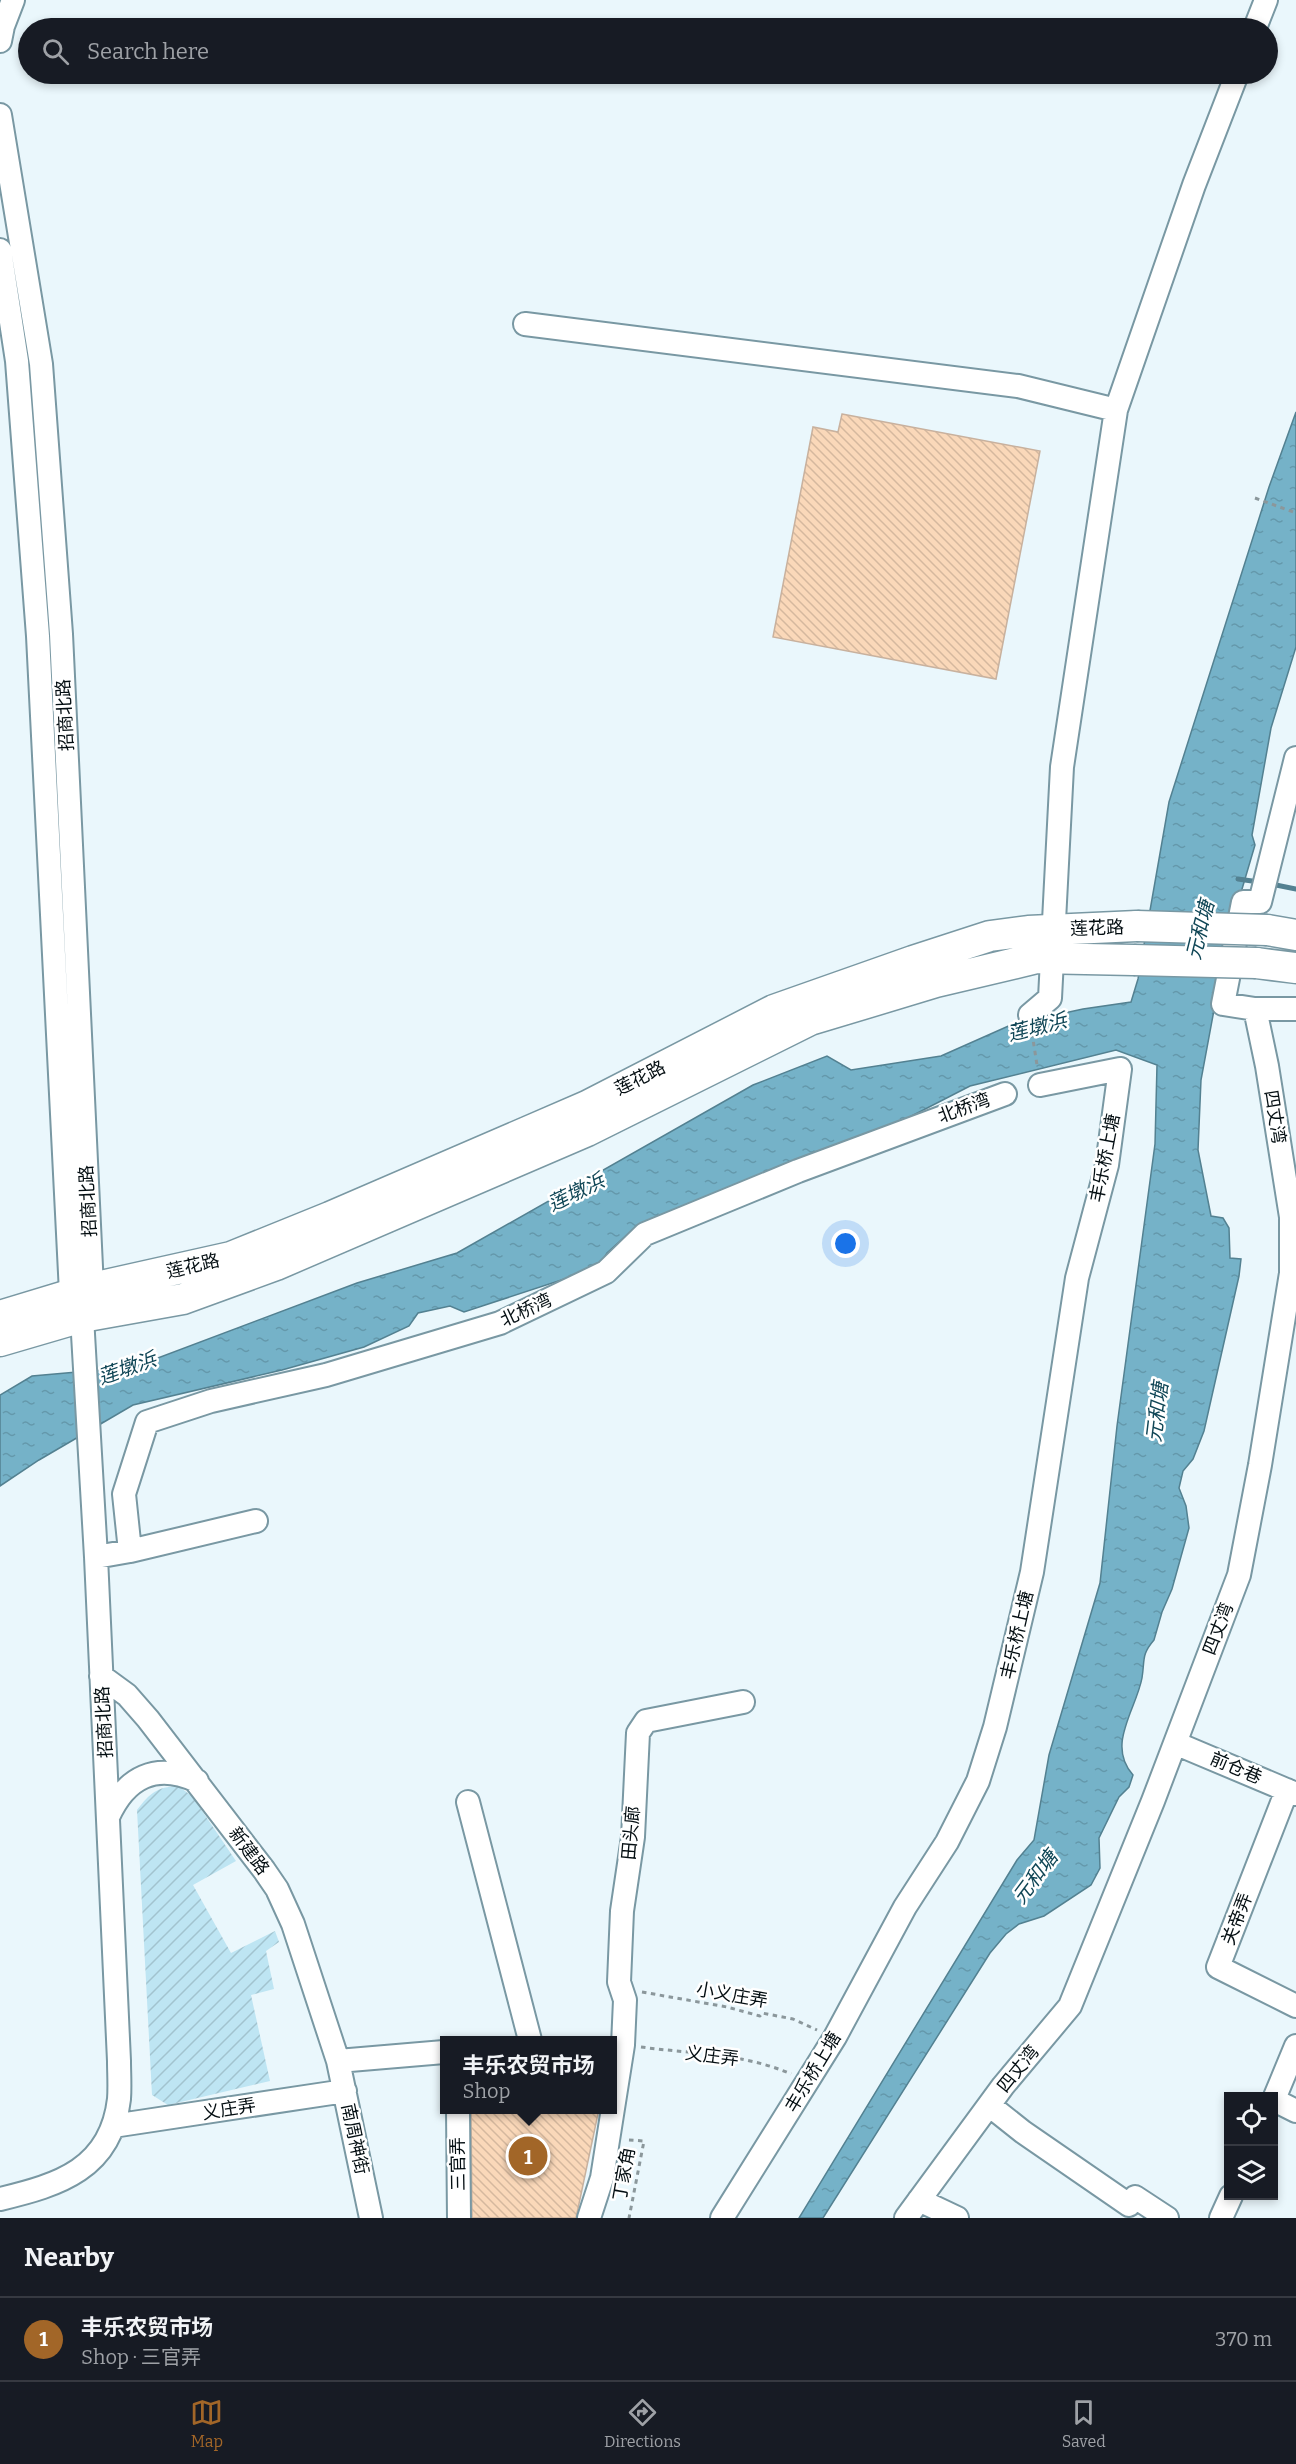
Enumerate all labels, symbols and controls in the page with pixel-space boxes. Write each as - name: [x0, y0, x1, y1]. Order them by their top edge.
- search box: [18, 18, 1278, 84]
- icon: search: [39, 35, 72, 68]
- text: Search here: [87, 38, 209, 65]
- street label: 招商北路: [52, 678, 78, 752]
- water label: 元和塘: [1181, 895, 1220, 962]
- street label: 莲花路: [1070, 916, 1124, 940]
- water label: 莲墩浜: [1005, 1008, 1071, 1046]
- street label: 莲花路: [611, 1056, 669, 1100]
- street label: 北桥湾: [935, 1088, 993, 1128]
- street label: 四丈湾: [1260, 1089, 1290, 1145]
- street label: 丰乐桥上塘: [1086, 1112, 1124, 1204]
- street label: 招商北路: [75, 1164, 101, 1238]
- water label: 莲墩浜: [544, 1167, 610, 1216]
- your location: [831, 1229, 860, 1258]
- street label: 莲花路: [164, 1249, 222, 1283]
- street label: 北桥湾: [497, 1289, 555, 1331]
- water label: 莲墩浜: [95, 1346, 161, 1389]
- water label: 元和塘: [1141, 1378, 1173, 1443]
- street label: 丰乐桥上塘: [996, 1589, 1038, 1681]
- street label: 四丈湾: [1198, 1600, 1238, 1658]
- street label: 招商北路: [91, 1685, 117, 1759]
- street label: 前仓巷: [1207, 1747, 1265, 1789]
- street label: 田头廊: [618, 1805, 644, 1861]
- street label: 新建路: [224, 1823, 274, 1879]
- water label: 元和塘: [1007, 1843, 1064, 1908]
- street label: 关帝弄: [1217, 1890, 1257, 1948]
- street label: 小义庄弄: [695, 1978, 769, 2012]
- street label: 丰乐桥上塘: [780, 2028, 846, 2116]
- popup: [440, 2036, 617, 2114]
- street label: 四丈湾: [992, 2041, 1044, 2097]
- street label: 义庄弄: [684, 2042, 740, 2070]
- text: 丰乐农贸市场: [462, 2052, 595, 2079]
- text: Shop: [462, 2079, 510, 2103]
- map controls: [1224, 2092, 1278, 2200]
- button: locate: [1224, 2092, 1278, 2146]
- street label: 义庄弄: [201, 2094, 257, 2124]
- street label: 南周神街: [337, 2101, 373, 2177]
- pin: 1: [508, 2134, 548, 2178]
- street label: 三官弄: [447, 2137, 469, 2191]
- street label: 丁家角: [608, 2146, 640, 2202]
- button: layers: [1224, 2146, 1278, 2200]
- text: Nearby: [24, 2242, 114, 2273]
- text: 丰乐农贸市场: [81, 2314, 213, 2341]
- text: 1: [39, 2327, 48, 2351]
- text: 370 m: [1215, 2327, 1272, 2351]
- text: Shop · 三官弄: [81, 2345, 201, 2369]
- tab: Map: [190, 2396, 223, 2451]
- tab: Directions: [604, 2396, 681, 2451]
- tab: Saved: [1062, 2396, 1106, 2451]

